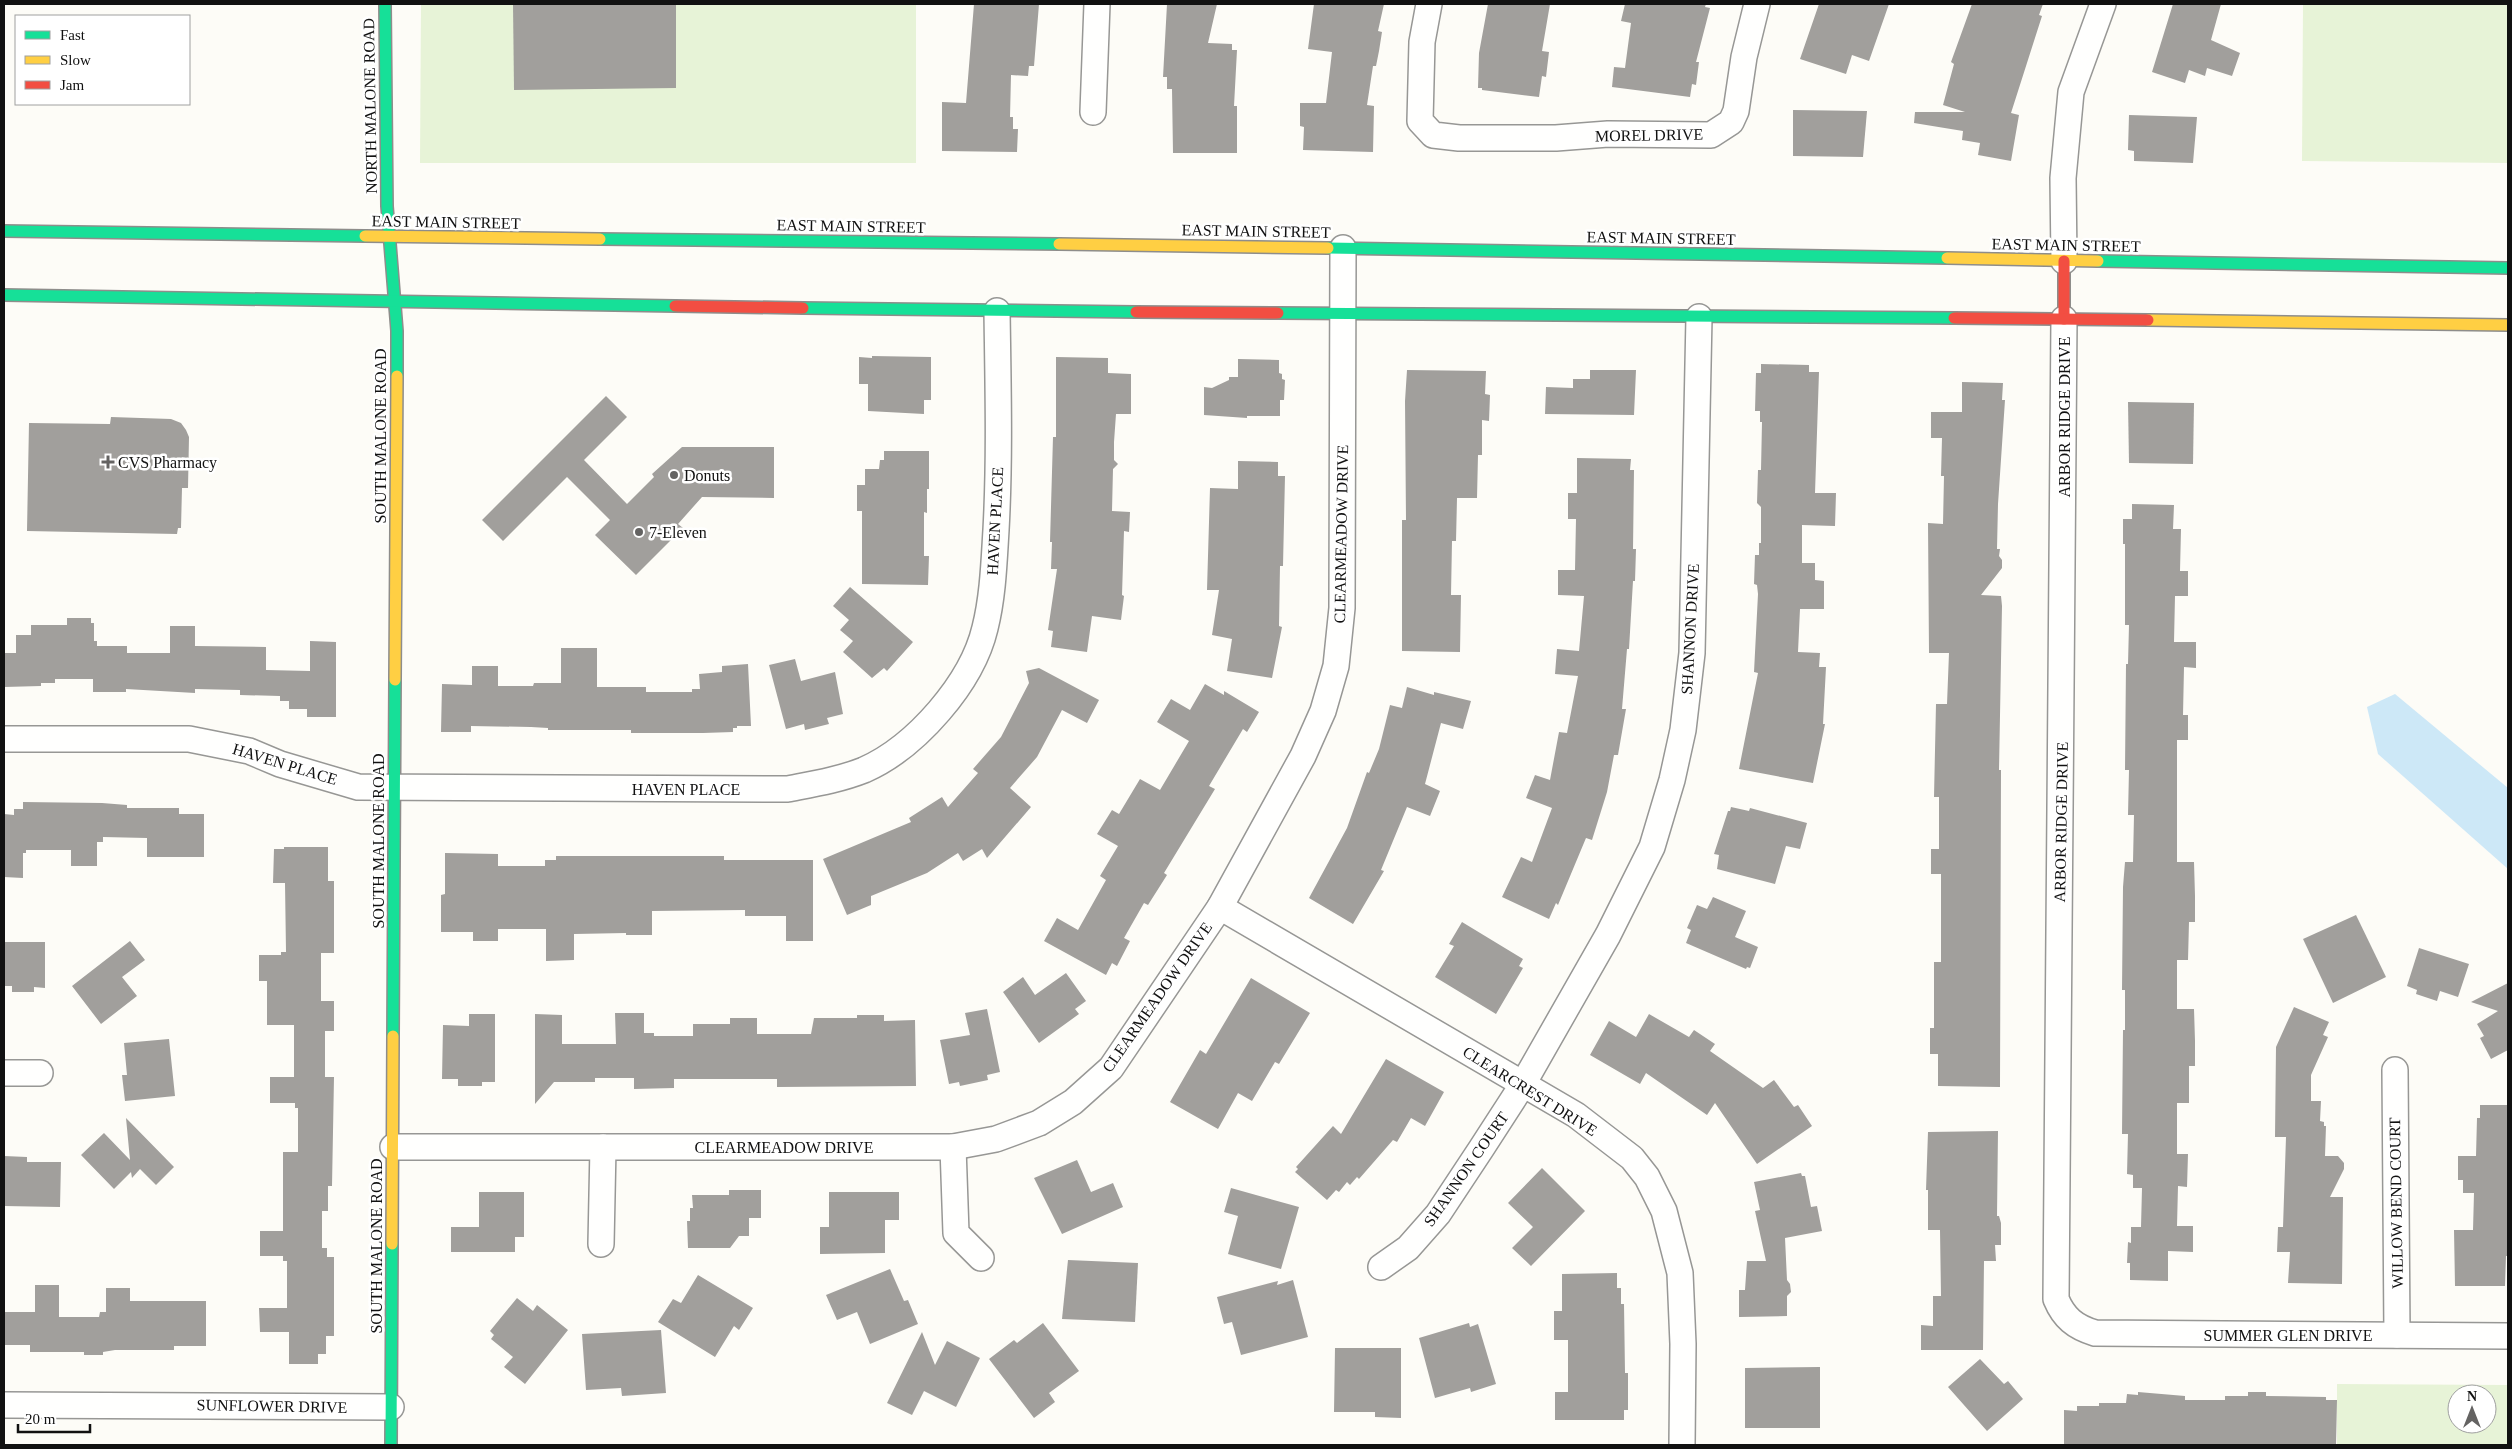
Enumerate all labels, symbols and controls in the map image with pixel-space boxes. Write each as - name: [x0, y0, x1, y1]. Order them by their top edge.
- legend: [15, 15, 190, 105]
- street label: NORTH MALONE ROAD: [360, 18, 380, 194]
- text: Fast: [60, 27, 86, 43]
- text: Slow: [60, 52, 91, 68]
- text: Jam: [60, 77, 84, 93]
- street label: MOREL DRIVE: [1595, 126, 1703, 144]
- street label: EAST MAIN STREET: [371, 212, 521, 232]
- street label: EAST MAIN STREET: [776, 216, 926, 236]
- street label: EAST MAIN STREET: [1181, 221, 1331, 241]
- street label: EAST MAIN STREET: [1586, 228, 1736, 248]
- street label: EAST MAIN STREET: [1991, 235, 2141, 255]
- street label: ARBOR RIDGE DRIVE: [2056, 337, 2073, 497]
- street label: SOUTH MALONE ROAD: [372, 348, 389, 524]
- street label: CLEARMEADOW DRIVE: [1331, 444, 1351, 624]
- place label: CVS Pharmacy: [118, 454, 217, 472]
- marker: CVS Pharmacy: [102, 456, 114, 468]
- street label: HAVEN PLACE: [984, 466, 1006, 576]
- place label: Donuts: [684, 467, 730, 484]
- marker: Donuts: [668, 469, 680, 481]
- place label: 7-Eleven: [649, 524, 707, 541]
- marker: 7-Eleven: [633, 526, 645, 538]
- street label: SHANNON DRIVE: [1678, 563, 1702, 695]
- street label: HAVEN PLACE: [231, 740, 339, 788]
- street label: ARBOR RIDGE DRIVE: [2051, 741, 2071, 903]
- street label: SOUTH MALONE ROAD: [370, 753, 387, 929]
- street label: HAVEN PLACE: [632, 781, 740, 798]
- street label: CLEARMEADOW DRIVE: [1099, 919, 1215, 1075]
- street label: CLEARCREST DRIVE: [1460, 1043, 1600, 1139]
- street label: SHANNON COURT: [1420, 1108, 1512, 1229]
- street label: WILLOW BEND COURT: [2386, 1117, 2406, 1289]
- street label: CLEARMEADOW DRIVE: [695, 1139, 873, 1156]
- street label: SOUTH MALONE ROAD: [368, 1158, 385, 1334]
- street label: SUMMER GLEN DRIVE: [2204, 1327, 2372, 1344]
- north arrow: [2447, 1384, 2497, 1434]
- text: N: [2467, 1389, 2477, 1404]
- street label: SUNFLOWER DRIVE: [197, 1396, 347, 1416]
- scale bar: [18, 1402, 90, 1434]
- text: 20 m: [25, 1411, 56, 1427]

